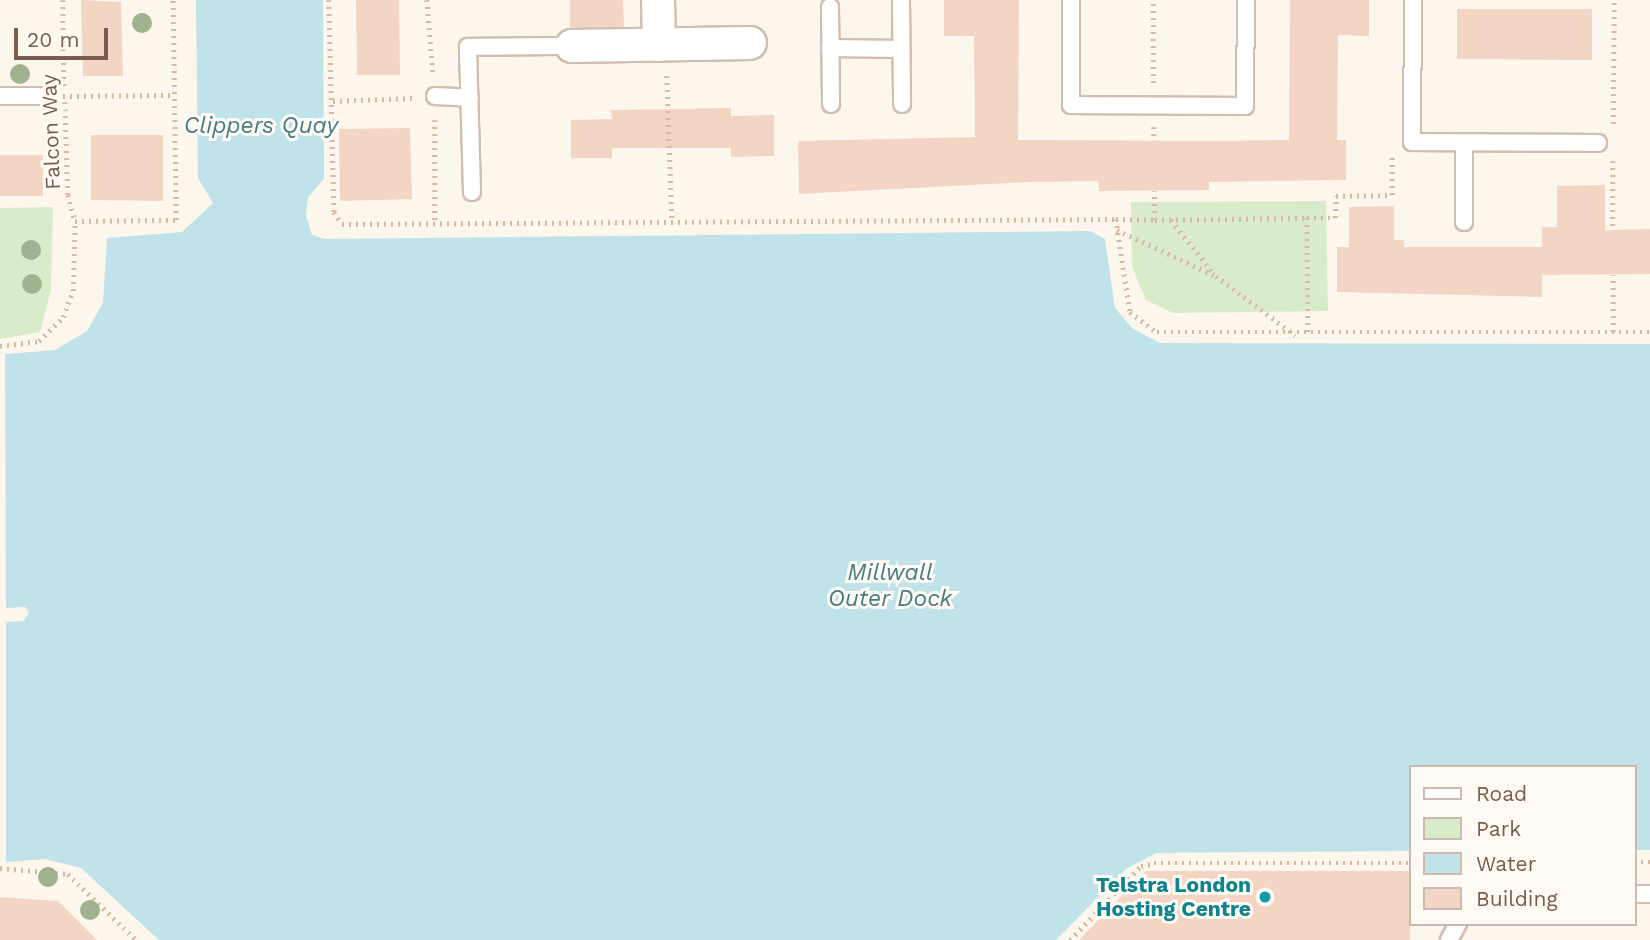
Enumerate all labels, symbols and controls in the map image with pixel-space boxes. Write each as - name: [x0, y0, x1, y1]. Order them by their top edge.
- scale bar: [18, 14, 112, 58]
- text: 20 m: [27, 27, 79, 52]
- street label: Falcon Way: [36, 74, 66, 190]
- water label: Clippers Quay: [184, 112, 338, 140]
- water label: Millwall Outer Dock: [828, 559, 952, 613]
- legend: [1408, 765, 1636, 926]
- text: Road: [1476, 781, 1527, 806]
- text: Park: [1476, 816, 1521, 841]
- text: Water: [1476, 851, 1536, 876]
- place label: Telstra London Hosting Centre: [1096, 872, 1251, 922]
- text: Building: [1476, 886, 1558, 911]
- marker: Telstra London Hosting Centre: [1257, 889, 1273, 905]

